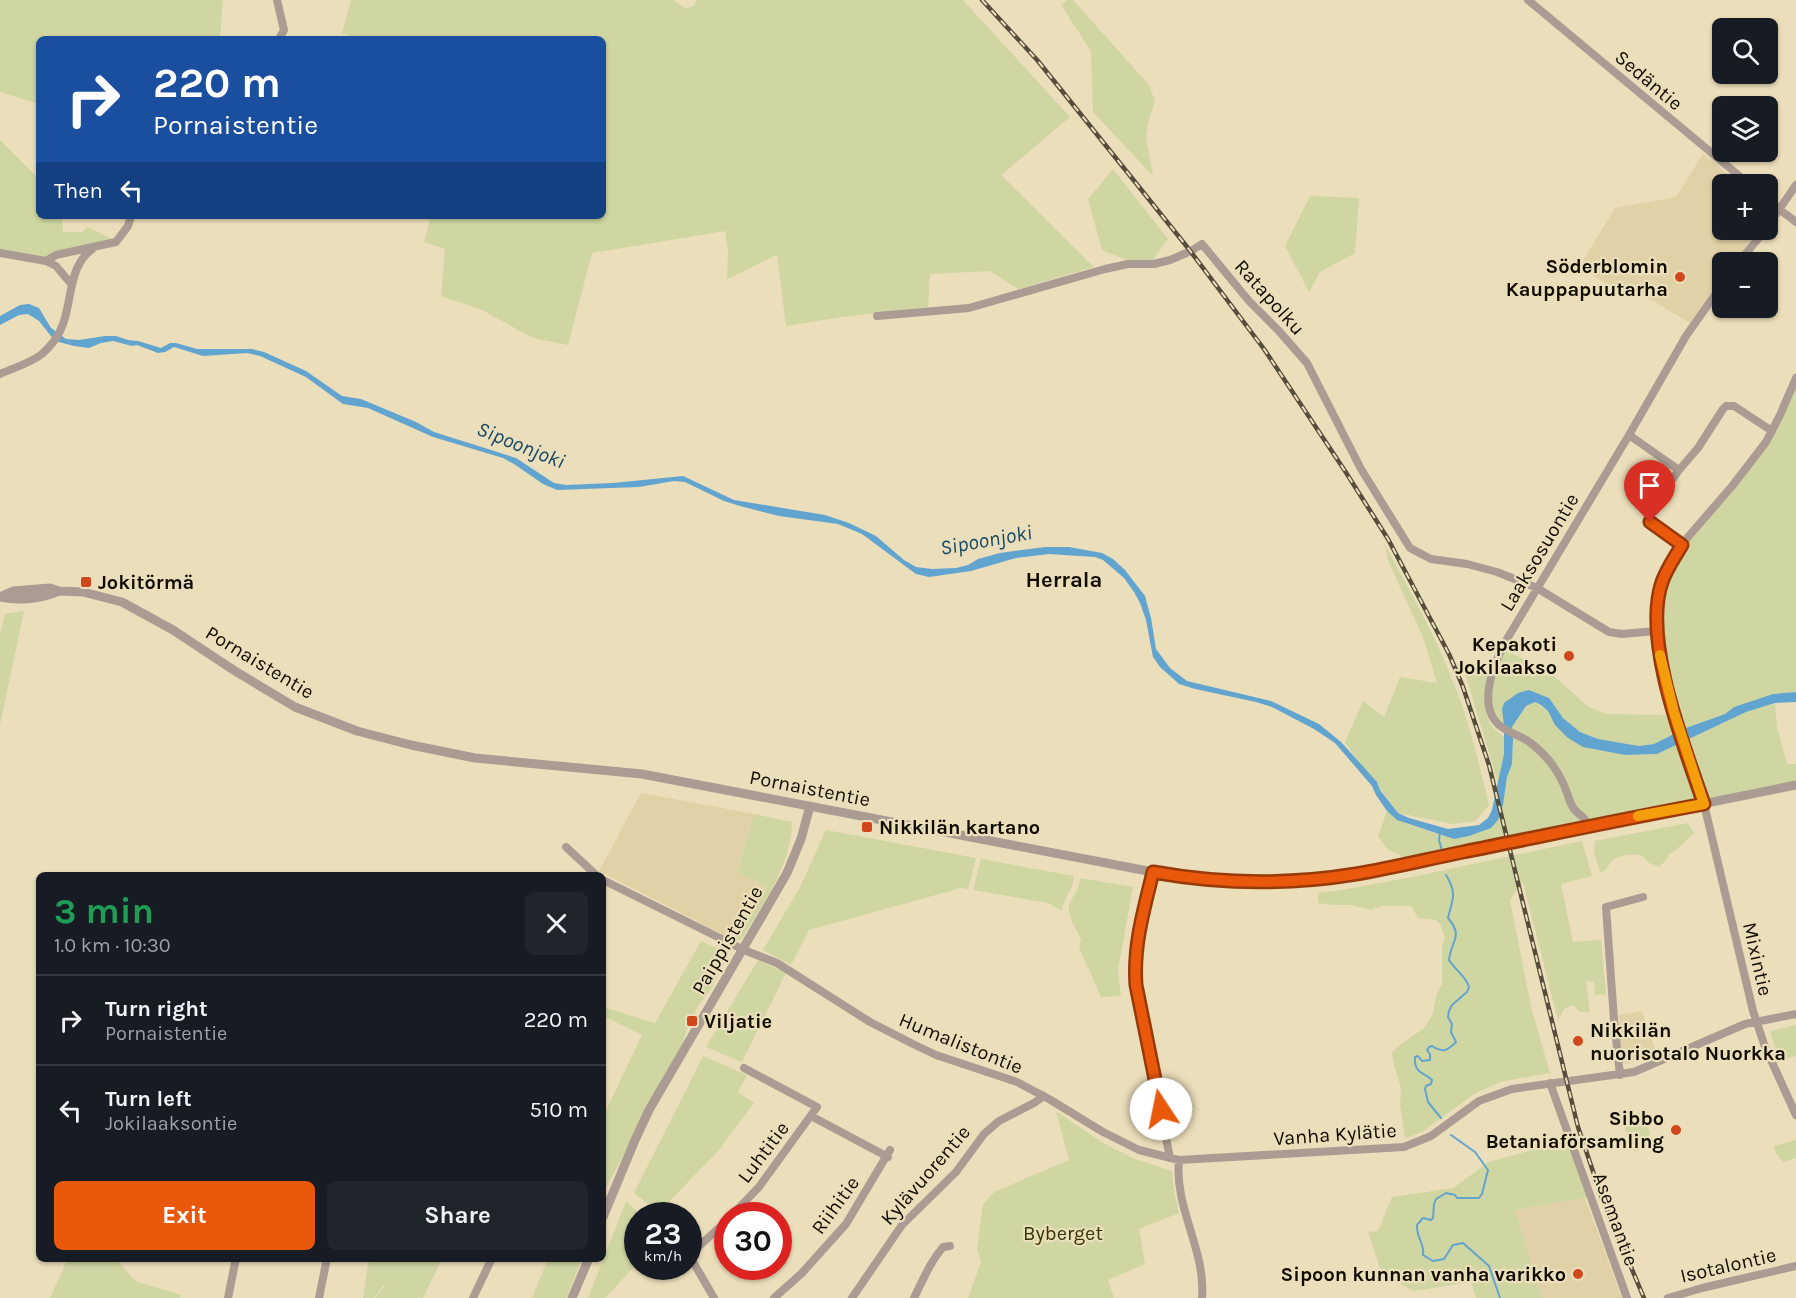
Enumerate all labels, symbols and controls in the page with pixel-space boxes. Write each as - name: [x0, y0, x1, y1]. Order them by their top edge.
- map controls: [1712, 18, 1778, 318]
- button: search: [1712, 18, 1778, 84]
- street label: Sedäntie: [1610, 46, 1687, 115]
- text: 220 m: [153, 58, 281, 108]
- icon: right: [54, 60, 132, 138]
- button: layers: [1712, 96, 1778, 162]
- text: Pornaistentie: [153, 109, 318, 141]
- icon: left: [115, 174, 148, 207]
- button: +: [1712, 174, 1778, 240]
- text: Then: [54, 178, 103, 204]
- button: −: [1712, 252, 1778, 318]
- street label: Ratapolku: [1230, 255, 1309, 340]
- place label: Söderblomin Kauppapuutarha: [1506, 255, 1668, 301]
- marker: Söderblomin Kauppapuutarha: [1673, 270, 1687, 284]
- water label: Sipoonjoki: [473, 416, 569, 474]
- pin: [1624, 460, 1675, 522]
- icon: arrive: [1633, 469, 1666, 502]
- street label: Laaksosuontie: [1495, 489, 1584, 615]
- water label: Sipoonjoki: [938, 520, 1034, 560]
- district label: Herrala: [1026, 567, 1102, 593]
- place label: Jokitörmä: [98, 571, 194, 594]
- marker: Jokitörmä: [79, 575, 93, 589]
- street label: Pornaistentie: [201, 621, 318, 704]
- place label: Kepakoti Jokilaakso: [1455, 633, 1557, 679]
- marker: Kepakoti Jokilaakso: [1562, 649, 1576, 663]
- street label: Pornaistentie: [748, 766, 872, 811]
- place label: Nikkilän kartano: [879, 816, 1040, 839]
- marker: Nikkilän kartano: [860, 820, 874, 834]
- street label: Paippistentie: [687, 882, 768, 999]
- text: 3 min: [54, 890, 154, 932]
- button: close: [525, 892, 588, 955]
- street label: Mixintie: [1738, 920, 1777, 998]
- text: 1.0 km · 10:30: [54, 934, 171, 957]
- text: Turn right: [105, 996, 208, 1022]
- icon: right: [54, 1004, 87, 1037]
- text: 220 m: [524, 1007, 588, 1033]
- street label: Humalistontie: [896, 1008, 1026, 1079]
- place label: Viljatie: [704, 1010, 772, 1033]
- marker: Viljatie: [685, 1014, 699, 1028]
- place label: Nikkilän nuorisotalo Nuorkka: [1590, 1019, 1786, 1065]
- text: Pornaistentie: [105, 1022, 227, 1045]
- marker: Nikkilän nuorisotalo Nuorkka: [1571, 1034, 1585, 1048]
- position arrow: [1129, 1077, 1193, 1141]
- text: Turn left: [105, 1086, 192, 1112]
- icon: left: [54, 1094, 87, 1127]
- text: 510 m: [529, 1097, 588, 1123]
- place label: Sibbo Betaniaförsamling: [1486, 1107, 1664, 1153]
- text: Jokilaaksontie: [105, 1112, 237, 1135]
- street label: Luhtitie: [733, 1117, 794, 1187]
- street label: Vanha Kylätie: [1273, 1119, 1397, 1150]
- street label: Kylävuorentie: [876, 1121, 975, 1230]
- marker: Sibbo Betaniaförsamling: [1669, 1123, 1683, 1137]
- street label: Asemantie: [1588, 1169, 1643, 1269]
- street label: Riihitie: [807, 1172, 864, 1239]
- button: Exit: [54, 1181, 315, 1250]
- button: Share: [327, 1181, 588, 1250]
- speed limit sign: 30: [714, 1202, 792, 1280]
- text: 23: [645, 1216, 681, 1252]
- park label: Byberget: [1023, 1222, 1103, 1245]
- street label: Isotalontie: [1678, 1243, 1778, 1288]
- text: km/h: [644, 1247, 682, 1265]
- place label: Sipoon kunnan vanha varikko: [1281, 1263, 1566, 1286]
- marker: Sipoon kunnan vanha varikko: [1571, 1267, 1585, 1281]

